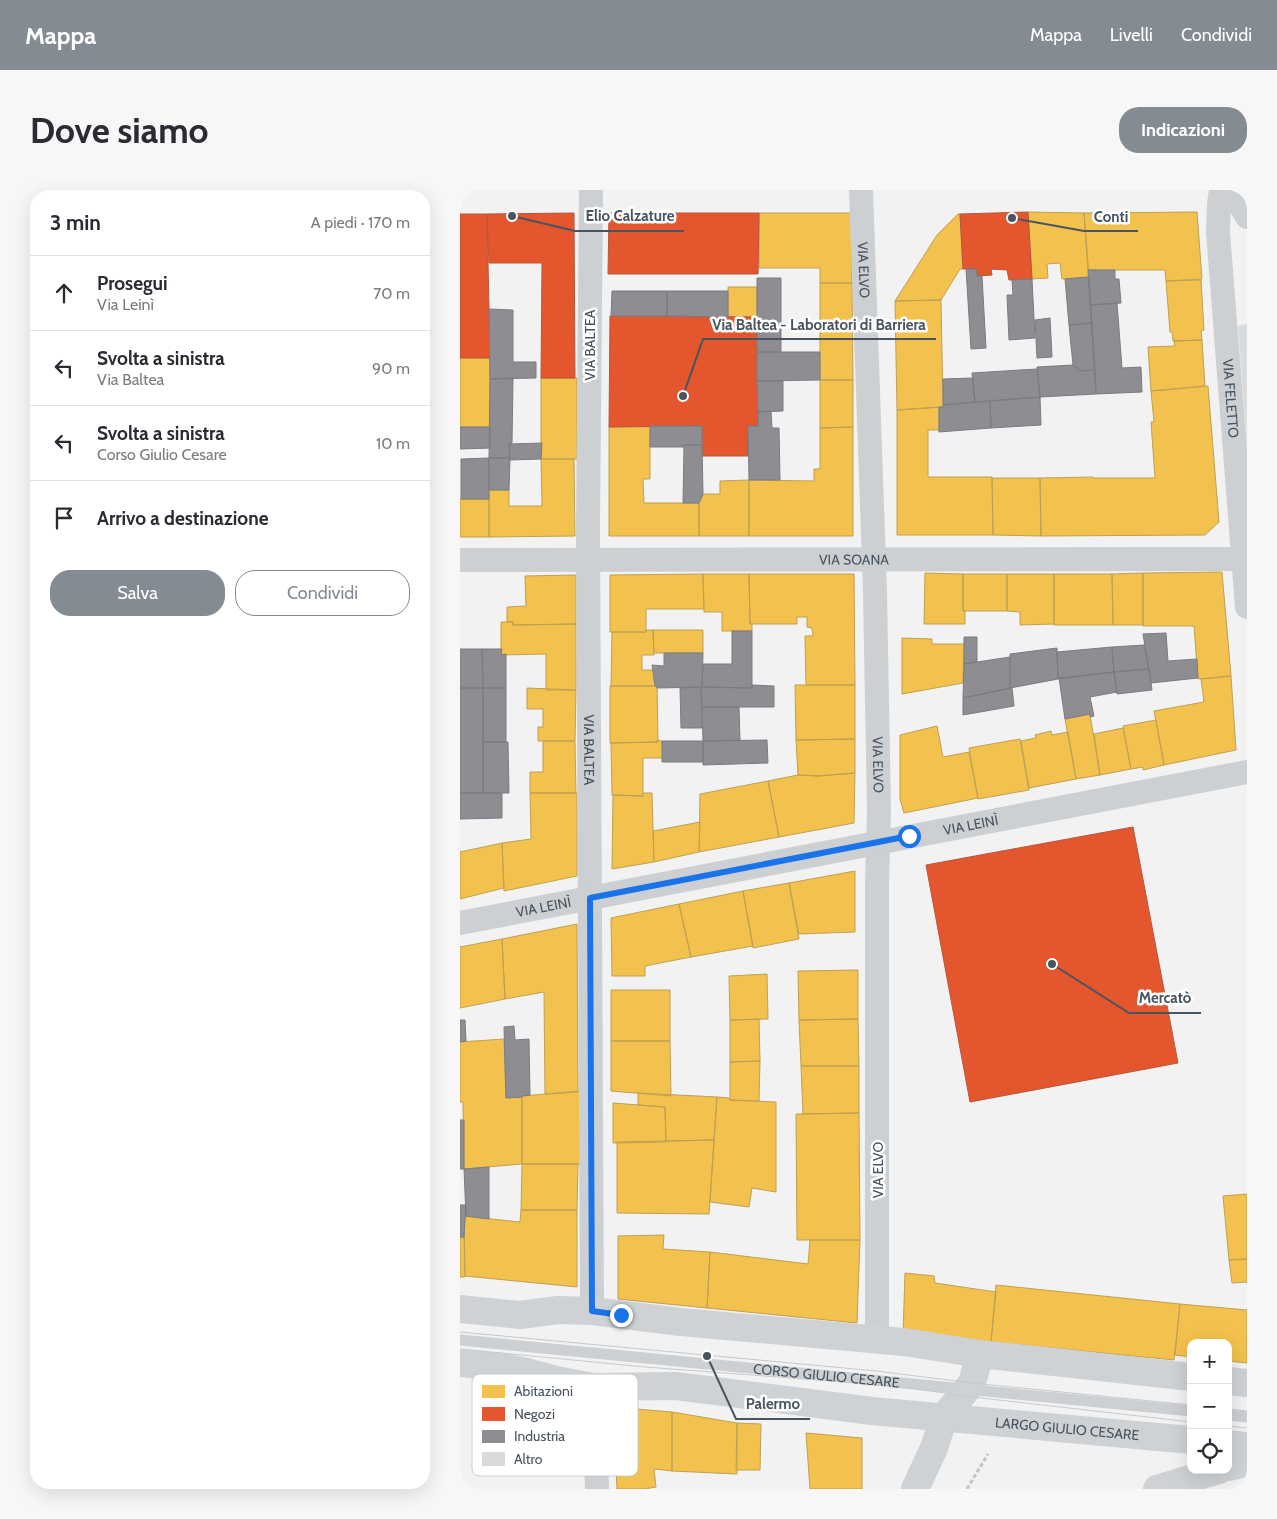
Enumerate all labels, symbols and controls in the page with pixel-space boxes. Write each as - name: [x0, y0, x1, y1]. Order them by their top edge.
- text: Mappa: [25, 21, 96, 50]
- text: Mappa: [1030, 24, 1082, 46]
- text: Livelli: [1110, 24, 1153, 46]
- text: Condividi: [1181, 24, 1252, 46]
- button: Indicazioni: [1119, 107, 1247, 153]
- text: Dove siamo: [30, 109, 209, 152]
- callout: Elio Calzature: [575, 201, 684, 231]
- callout: Conti: [1084, 201, 1138, 231]
- text: Elio Calzature: [586, 207, 675, 225]
- text: Conti: [1094, 208, 1128, 226]
- text: 3 min: [50, 210, 101, 235]
- text: A piedi · 170 m: [311, 213, 410, 232]
- street label: VIA ELVO: [854, 241, 874, 299]
- text: Prosegui: [97, 272, 168, 295]
- icon: ahead: [50, 279, 78, 307]
- text: 70 m: [373, 284, 410, 303]
- text: Via Leinì: [97, 295, 154, 314]
- street label: VIA BALTEA: [581, 309, 599, 380]
- callout: Via Baltea - Laboratori di Barriera: [703, 309, 936, 339]
- text: Via Baltea - Laboratori di Barriera: [712, 316, 926, 334]
- text: Svolta a sinistra: [97, 347, 225, 370]
- icon: left: [50, 354, 78, 382]
- street label: VIA FELETTO: [1219, 358, 1243, 439]
- text: 90 m: [372, 359, 410, 378]
- text: Via Baltea: [97, 370, 164, 389]
- text: Svolta a sinistra: [97, 422, 225, 445]
- icon: left: [50, 429, 78, 457]
- text: 10 m: [376, 434, 410, 453]
- text: Corso Giulio Cesare: [97, 445, 227, 464]
- icon: arrive: [50, 504, 78, 532]
- text: Arrivo a destinazione: [97, 507, 268, 530]
- street label: VIA SOANA: [819, 550, 889, 569]
- button: Salva: [50, 570, 225, 616]
- button: Condividi: [235, 570, 410, 616]
- street label: VIA BALTEA: [580, 715, 598, 786]
- street label: VIA ELVO: [869, 736, 888, 793]
- street label: VIA LEINÌ: [942, 811, 1000, 839]
- route start: [898, 825, 921, 848]
- street label: VIA LEINÌ: [514, 893, 573, 921]
- callout: Mercatò: [1129, 983, 1201, 1013]
- text: Mercatò: [1139, 989, 1192, 1007]
- street label: VIA ELVO: [869, 1142, 887, 1198]
- route end: [610, 1304, 633, 1327]
- map controls: [1187, 1339, 1232, 1474]
- button: +: [1187, 1339, 1232, 1384]
- street label: CORSO GIULIO CESARE: [752, 1360, 900, 1392]
- legend: [472, 1374, 638, 1476]
- text: Abitazioni: [514, 1382, 573, 1400]
- button: −: [1187, 1384, 1232, 1429]
- callout: Palermo: [736, 1389, 810, 1419]
- text: Palermo: [746, 1395, 801, 1413]
- text: Negozi: [514, 1405, 555, 1423]
- street label: LARGO GIULIO CESARE: [994, 1413, 1140, 1444]
- text: Industria: [514, 1427, 565, 1445]
- button: locate: [1187, 1429, 1232, 1474]
- text: Altro: [514, 1450, 543, 1468]

